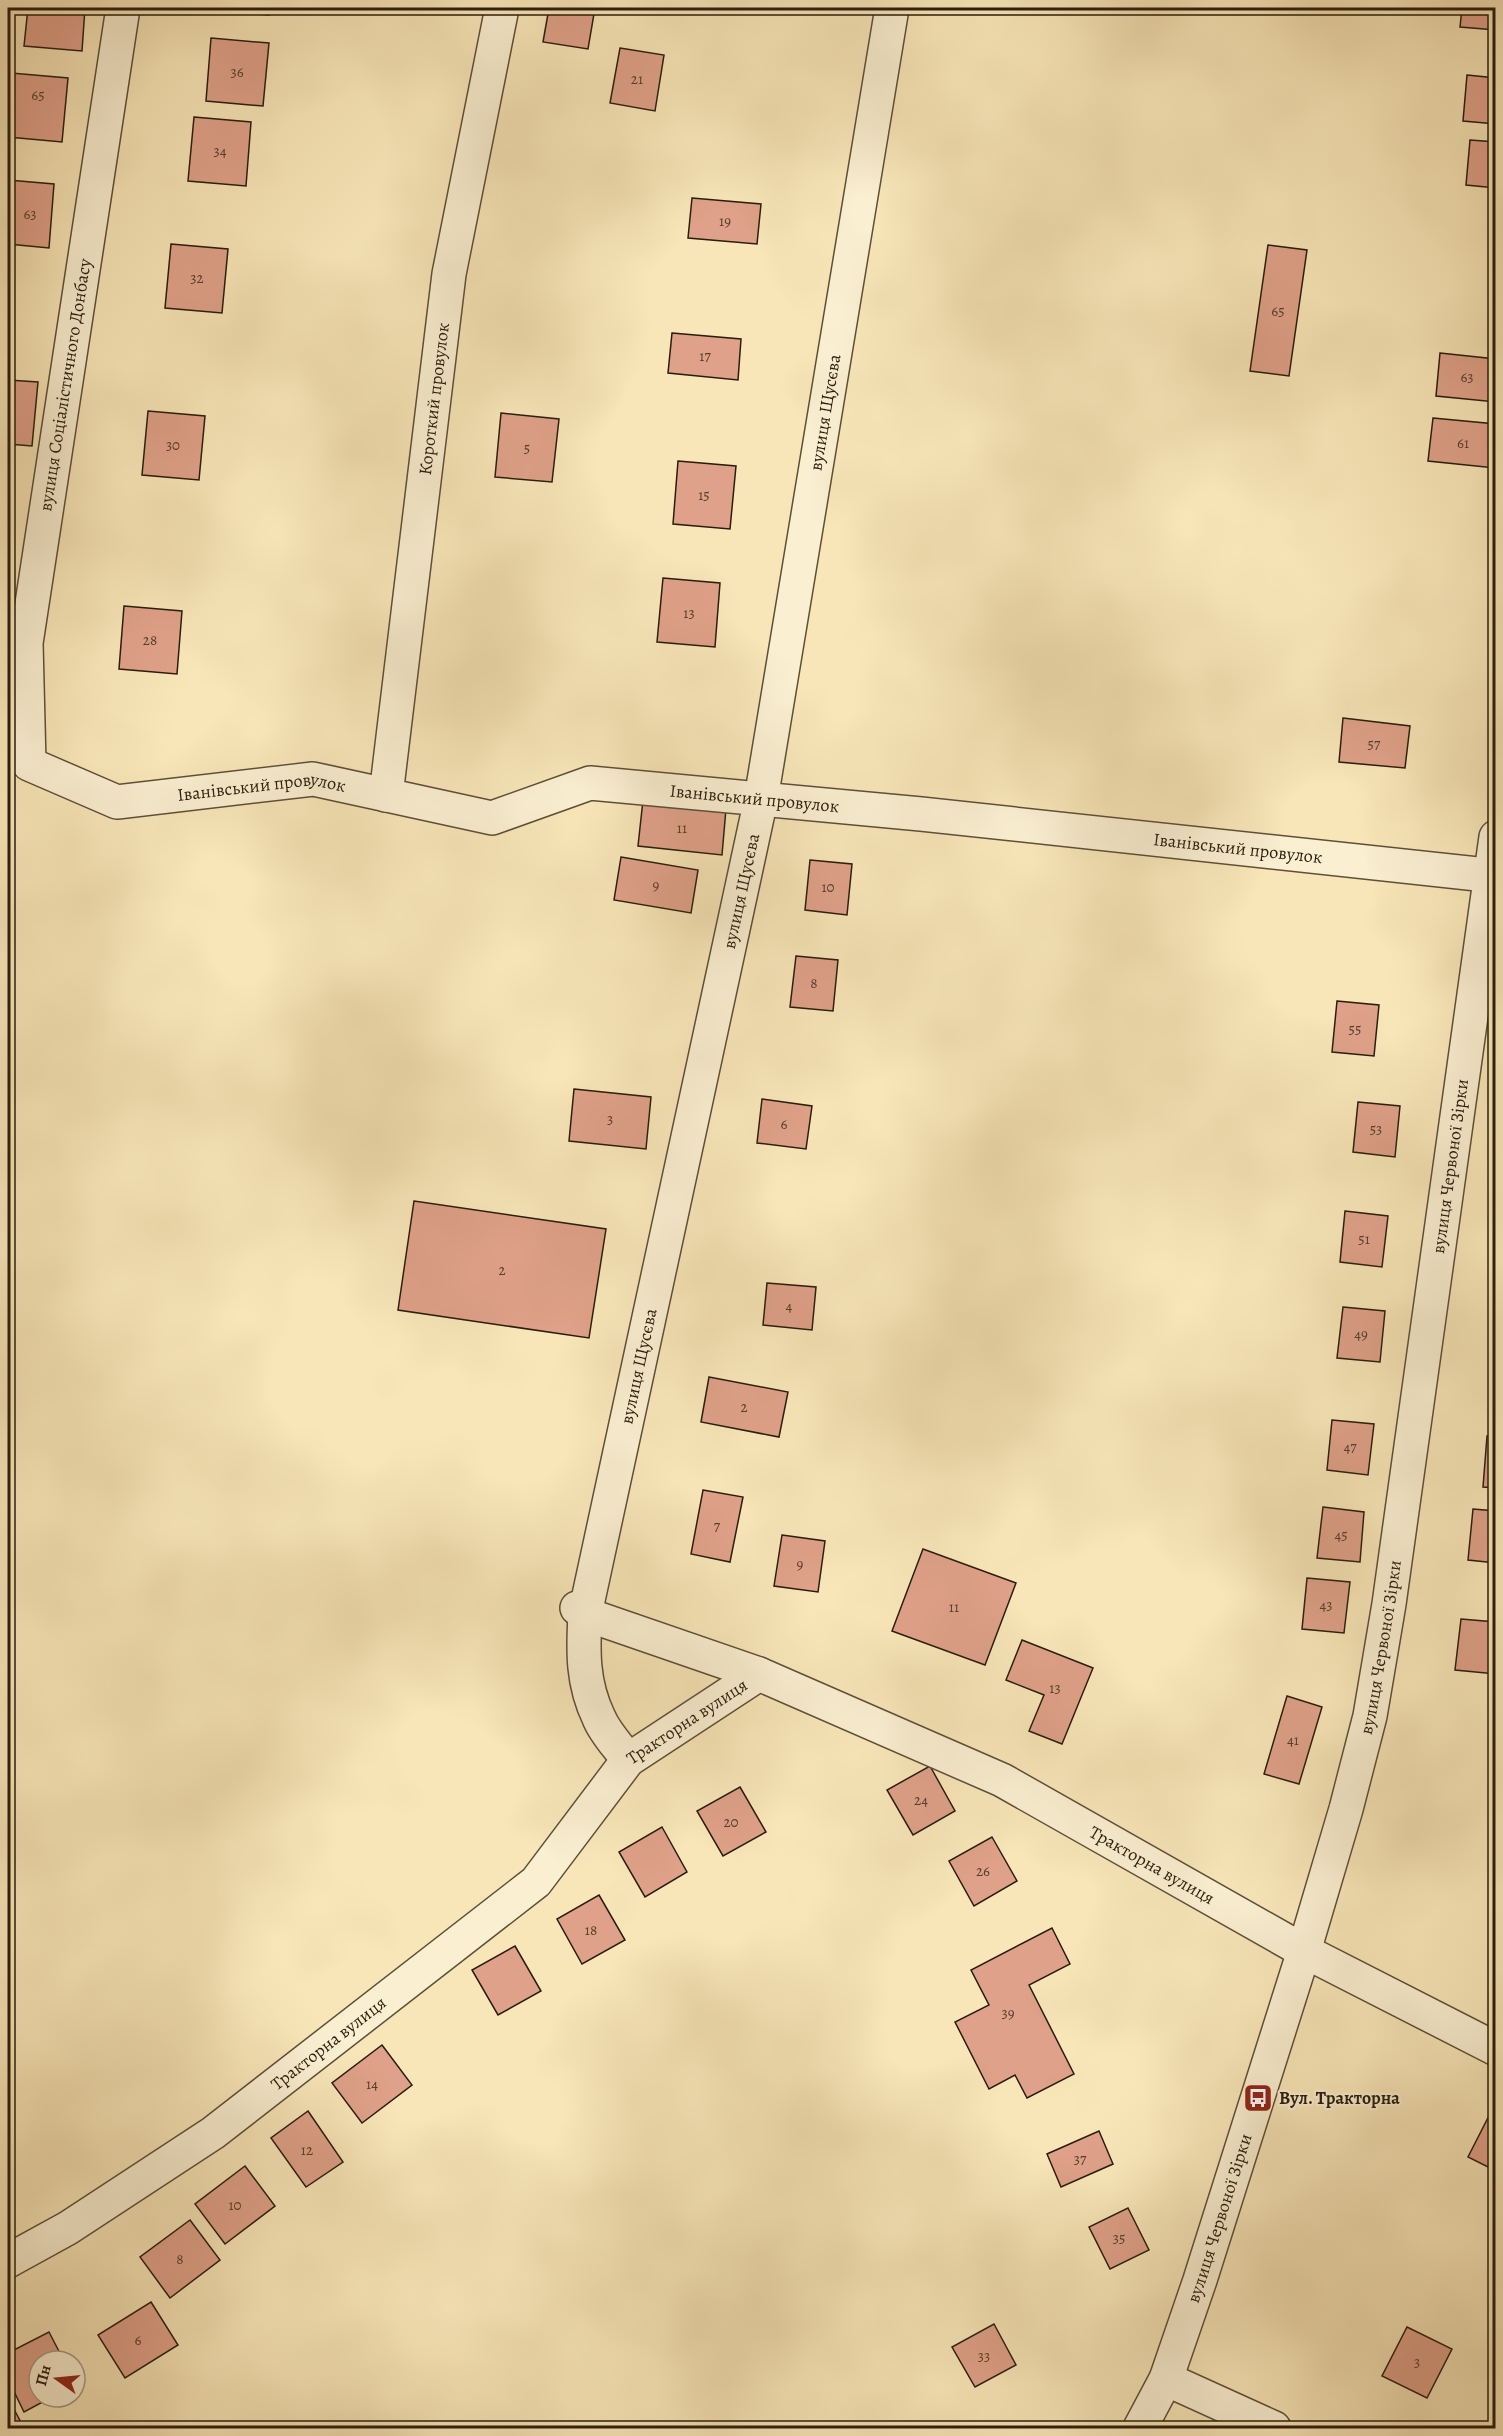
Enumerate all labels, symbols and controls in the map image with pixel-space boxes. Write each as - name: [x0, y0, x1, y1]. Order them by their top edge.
- house number: 36: [230, 62, 244, 82]
- house number: 21: [631, 69, 643, 89]
- house number: 65: [31, 85, 45, 105]
- house number: 34: [213, 141, 227, 161]
- house number: 63: [23, 204, 37, 224]
- house number: 19: [719, 211, 731, 231]
- street label: вулиця Соціалістичного Донбасу: [33, 256, 97, 513]
- house number: 32: [190, 268, 204, 288]
- house number: 65: [1271, 301, 1285, 321]
- street label: Короткий провулок: [413, 321, 455, 477]
- house number: 17: [699, 346, 711, 366]
- street label: вулиця Щусєва: [804, 352, 847, 472]
- house number: 63: [1460, 367, 1474, 387]
- house number: 61: [1457, 433, 1469, 453]
- house number: 30: [166, 435, 180, 455]
- house number: 5: [524, 438, 530, 458]
- house number: 15: [698, 485, 710, 505]
- house number: 13: [683, 603, 695, 623]
- house number: 28: [143, 630, 157, 650]
- house number: 57: [1368, 734, 1381, 754]
- street label: Іванівський провулок: [176, 767, 348, 807]
- street label: Іванівський провулок: [669, 779, 840, 818]
- house number: 11: [677, 818, 687, 838]
- street label: Іванівський провулок: [1152, 827, 1324, 869]
- street label: вулиця Щусєва: [717, 830, 765, 951]
- house number: 9: [653, 875, 660, 895]
- house number: 10: [821, 877, 835, 897]
- house number: 8: [810, 973, 818, 993]
- house number: 55: [1349, 1019, 1361, 1039]
- street label: вулиця Червоної Зірки: [1426, 1077, 1474, 1255]
- house number: 3: [607, 1109, 613, 1129]
- house number: 6: [781, 1114, 788, 1134]
- house number: 53: [1370, 1119, 1382, 1139]
- house number: 51: [1358, 1229, 1370, 1249]
- house number: 2: [498, 1260, 506, 1280]
- house number: 4: [786, 1296, 793, 1316]
- street label: вулиця Щусєва: [614, 1305, 663, 1426]
- house number: 49: [1354, 1324, 1368, 1344]
- house number: 2: [740, 1397, 748, 1417]
- house number: 47: [1343, 1437, 1357, 1457]
- house number: 7: [714, 1516, 721, 1536]
- house number: 45: [1334, 1525, 1348, 1545]
- house number: 9: [797, 1554, 804, 1574]
- street label: вулиця Червоної Зірки: [1354, 1559, 1407, 1737]
- house number: 43: [1319, 1595, 1333, 1615]
- house number: 11: [949, 1597, 959, 1617]
- street label: Тракторна вулиця: [622, 1673, 752, 1770]
- house number: 13: [1049, 1678, 1061, 1698]
- house number: 41: [1287, 1730, 1299, 1750]
- house number: 24: [914, 1790, 928, 1810]
- house number: 20: [723, 1812, 739, 1832]
- street label: Тракторна вулиця: [1085, 1820, 1219, 1910]
- house number: 26: [976, 1861, 990, 1881]
- house number: 18: [585, 1920, 597, 1940]
- street label: Тракторна вулиця: [266, 1991, 391, 2096]
- house number: 39: [1001, 2003, 1015, 2023]
- house number: 14: [366, 2074, 378, 2094]
- bus stop icon: Вул. Тракторна: [1242, 2082, 1274, 2114]
- place label: Вул. Тракторна: [1279, 2086, 1400, 2110]
- street label: вулиця Червоної Зірки: [1181, 2130, 1258, 2306]
- house number: 12: [301, 2140, 313, 2160]
- house number: 37: [1074, 2149, 1087, 2169]
- house number: 10: [228, 2195, 242, 2215]
- house number: 35: [1113, 2228, 1125, 2248]
- house number: 8: [176, 2249, 184, 2269]
- house number: 6: [135, 2330, 142, 2350]
- house number: 33: [978, 2346, 990, 2366]
- north arrow: [27, 2349, 87, 2409]
- house number: 3: [1414, 2352, 1420, 2372]
- text: Пн: [30, 2362, 57, 2388]

